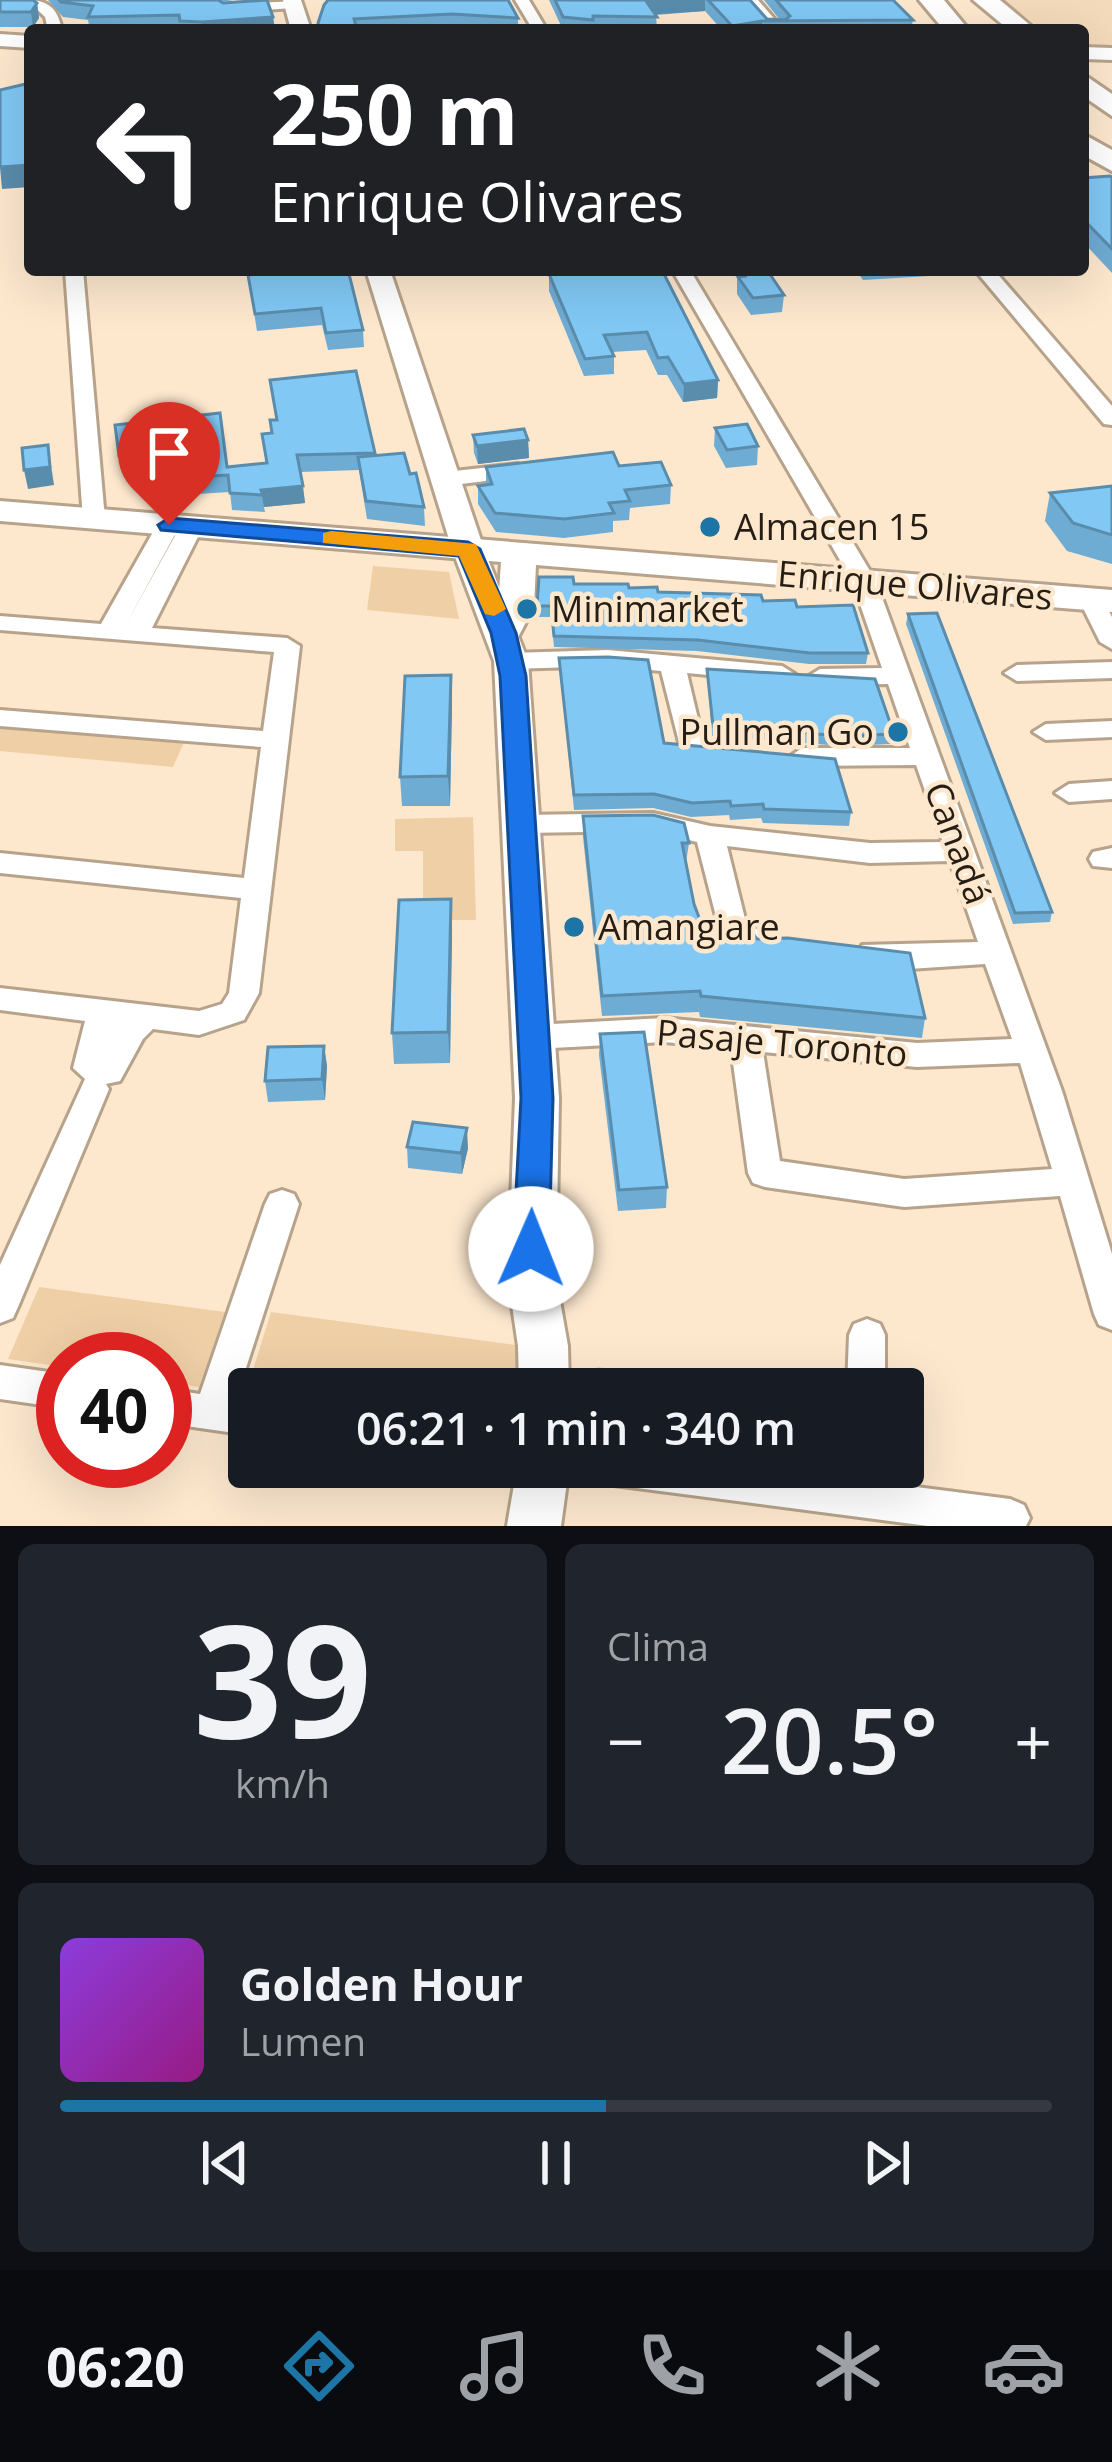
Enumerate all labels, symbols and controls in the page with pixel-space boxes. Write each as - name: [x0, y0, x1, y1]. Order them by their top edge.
- text: 250 m: [270, 55, 518, 170]
- icon: left: [72, 72, 228, 228]
- text: Enrique Olivares: [270, 164, 684, 238]
- pin: [118, 402, 220, 525]
- icon: arrive: [136, 420, 202, 486]
- place label: Almacen 15: [734, 502, 929, 551]
- marker: Almacen 15: [697, 514, 723, 540]
- street label: Enrique Olivares: [776, 548, 1055, 621]
- place label: Minimarket: [551, 584, 744, 633]
- marker: Minimarket: [514, 596, 540, 622]
- place label: Pullman Go: [679, 707, 874, 756]
- marker: Pullman Go: [885, 719, 911, 745]
- street label: Canadá: [914, 775, 1003, 911]
- place label: Amangiare: [598, 902, 780, 951]
- marker: Amangiare: [561, 914, 587, 940]
- street label: Pasaje Toronto: [654, 1007, 910, 1078]
- position arrow: [468, 1186, 594, 1312]
- speed limit sign: 40: [36, 1332, 192, 1488]
- text: 06:21 · 1 min · 340 m: [356, 1397, 796, 1458]
- text: 39: [193, 1571, 372, 1784]
- text: Clima: [607, 1619, 709, 1672]
- text: 20.5°: [721, 1678, 938, 1800]
- text: −: [607, 1695, 645, 1785]
- text: +: [1014, 1695, 1052, 1785]
- text: km/h: [235, 1756, 330, 1809]
- text: Golden Hour: [240, 1953, 523, 2014]
- text: Lumen: [240, 2014, 366, 2067]
- icon: previous: [192, 2130, 258, 2196]
- icon: pause: [523, 2130, 589, 2196]
- icon: next: [854, 2130, 920, 2196]
- icon: directions: [277, 2324, 361, 2408]
- icon: music: [453, 2324, 537, 2408]
- icon: phone: [630, 2324, 714, 2408]
- icon: climate: [806, 2324, 890, 2408]
- icon: car: [982, 2324, 1066, 2408]
- text: 06:20: [46, 2329, 185, 2403]

